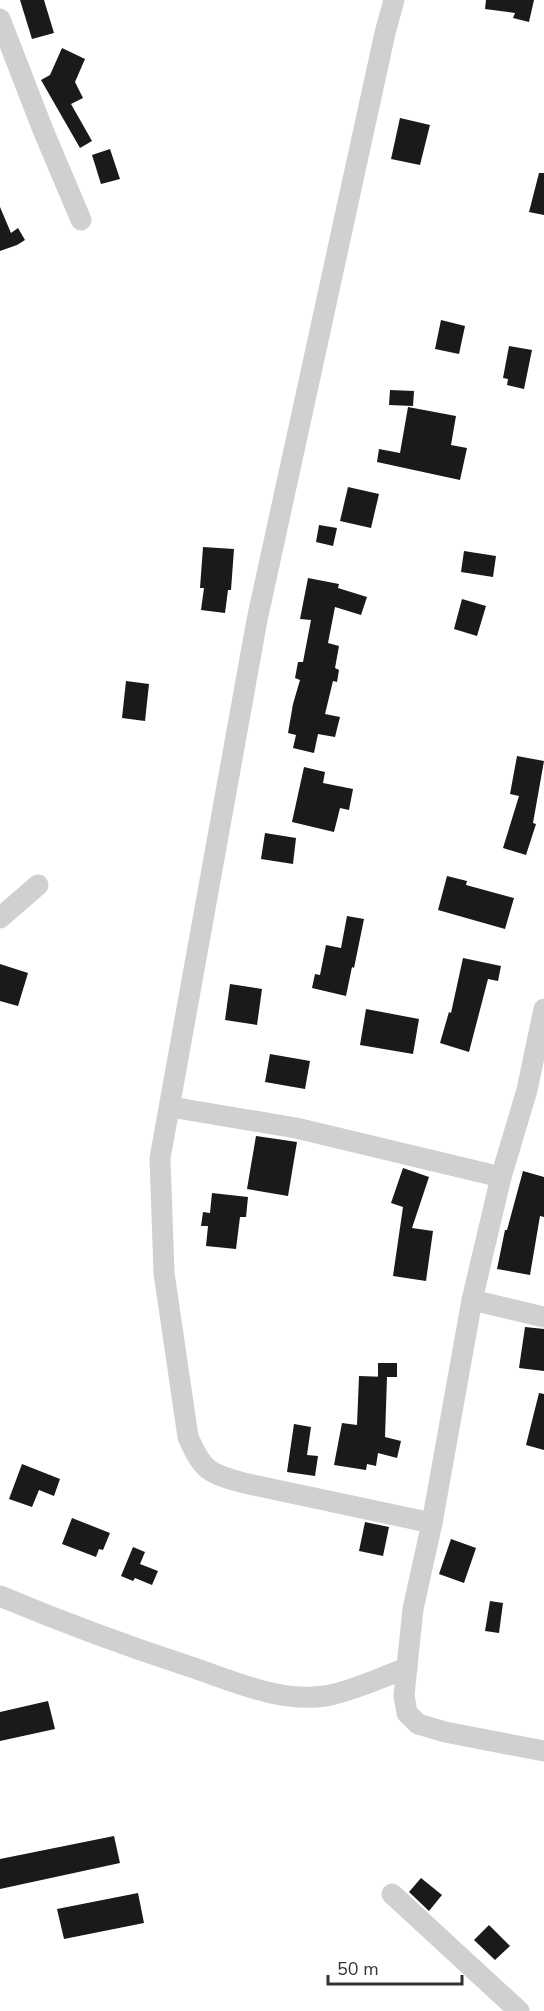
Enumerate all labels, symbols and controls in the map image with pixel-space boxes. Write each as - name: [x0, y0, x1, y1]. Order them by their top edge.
- scale bar: [328, 1948, 462, 1986]
- text: 50 m: [337, 1957, 379, 1981]

